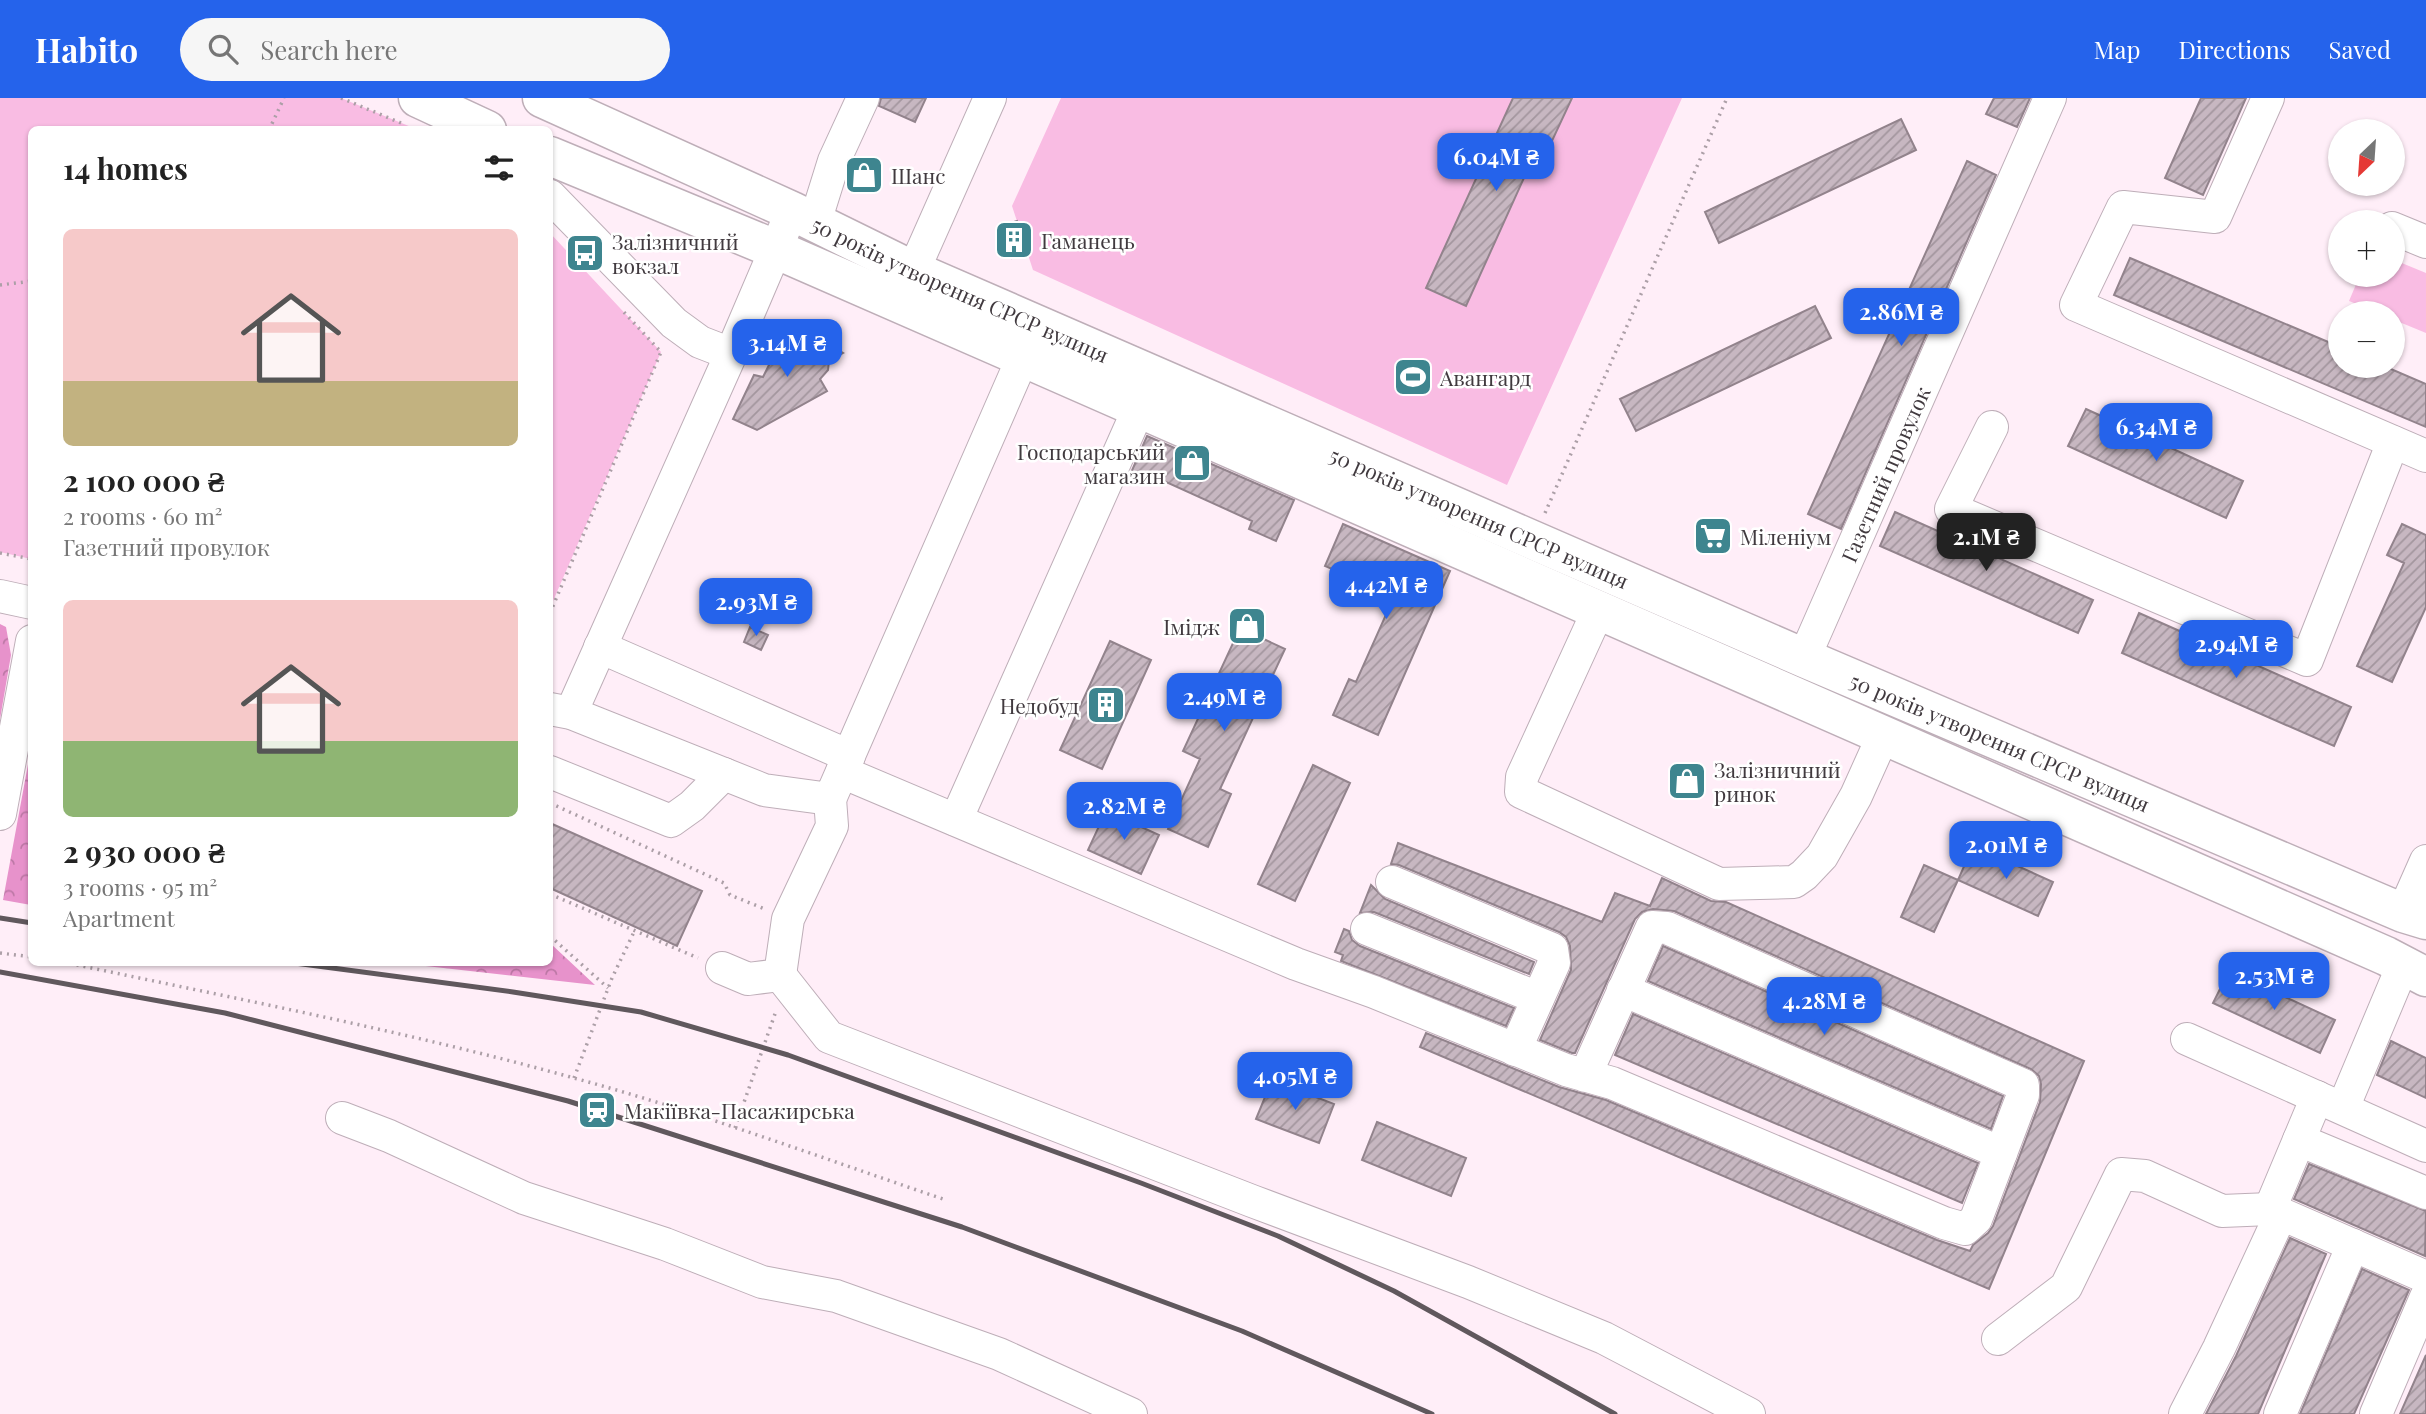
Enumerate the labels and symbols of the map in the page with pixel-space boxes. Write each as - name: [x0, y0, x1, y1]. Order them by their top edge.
- north arrow: [2328, 119, 2404, 196]
- pin: 6.04M ₴: [1431, 134, 1561, 193]
- shop icon: Шанс: [843, 154, 885, 196]
- place label: Шанс: [891, 161, 946, 189]
- street label: 50 років утворення СРСР вулиця: [808, 209, 1113, 368]
- building icon: Гаманець: [993, 219, 1035, 261]
- place label: Гаманець: [1041, 226, 1135, 254]
- place label: Залізничний вокзал: [612, 227, 739, 279]
- bus stop icon: Залізничний вокзал: [564, 232, 606, 274]
- pin: 2.86M ₴: [1836, 288, 1966, 348]
- pin: 3.14M ₴: [722, 320, 852, 379]
- sports icon: Авангард: [1392, 356, 1434, 398]
- place label: Авангард: [1439, 363, 1531, 391]
- street label: Газетний провулок: [1834, 382, 1936, 566]
- pin: 6.34M ₴: [2091, 404, 2221, 463]
- place label: Господарський магазин: [1017, 437, 1165, 489]
- street label: 50 років утворення СРСР вулиця: [1326, 440, 1633, 594]
- shop icon: Господарський магазин: [1171, 442, 1213, 484]
- pin: 2.1M ₴: [1929, 514, 2043, 573]
- supermarket icon: Міленіум: [1692, 515, 1734, 557]
- place label: Міленіум: [1740, 522, 1831, 550]
- pin: 4.42M ₴: [1321, 561, 1451, 621]
- pin: 2.93M ₴: [691, 578, 821, 638]
- shop icon: Імідж: [1226, 605, 1268, 647]
- place label: Імідж: [1163, 612, 1220, 640]
- pin: 2.94M ₴: [2171, 620, 2301, 680]
- street label: 50 років утворення СРСР вулиця: [1846, 665, 2154, 818]
- pin: 2.49M ₴: [1159, 674, 1289, 733]
- building icon: Недобуд: [1085, 684, 1127, 726]
- place label: Недобуд: [1000, 691, 1079, 719]
- place label: Залізничний ринок: [1714, 755, 1841, 807]
- shop icon: Залізничний ринок: [1666, 760, 1708, 802]
- pin: 2.82M ₴: [1059, 782, 1189, 842]
- pin: 2.01M ₴: [1941, 822, 2071, 881]
- pin: 2.53M ₴: [2209, 953, 2339, 1012]
- pin: 4.28M ₴: [1759, 978, 1889, 1037]
- pin: 4.05M ₴: [1230, 1052, 1360, 1112]
- station icon: Макіївка-Пасажирська: [576, 1089, 618, 1131]
- place label: Макіївка-Пасажирська: [624, 1096, 855, 1124]

